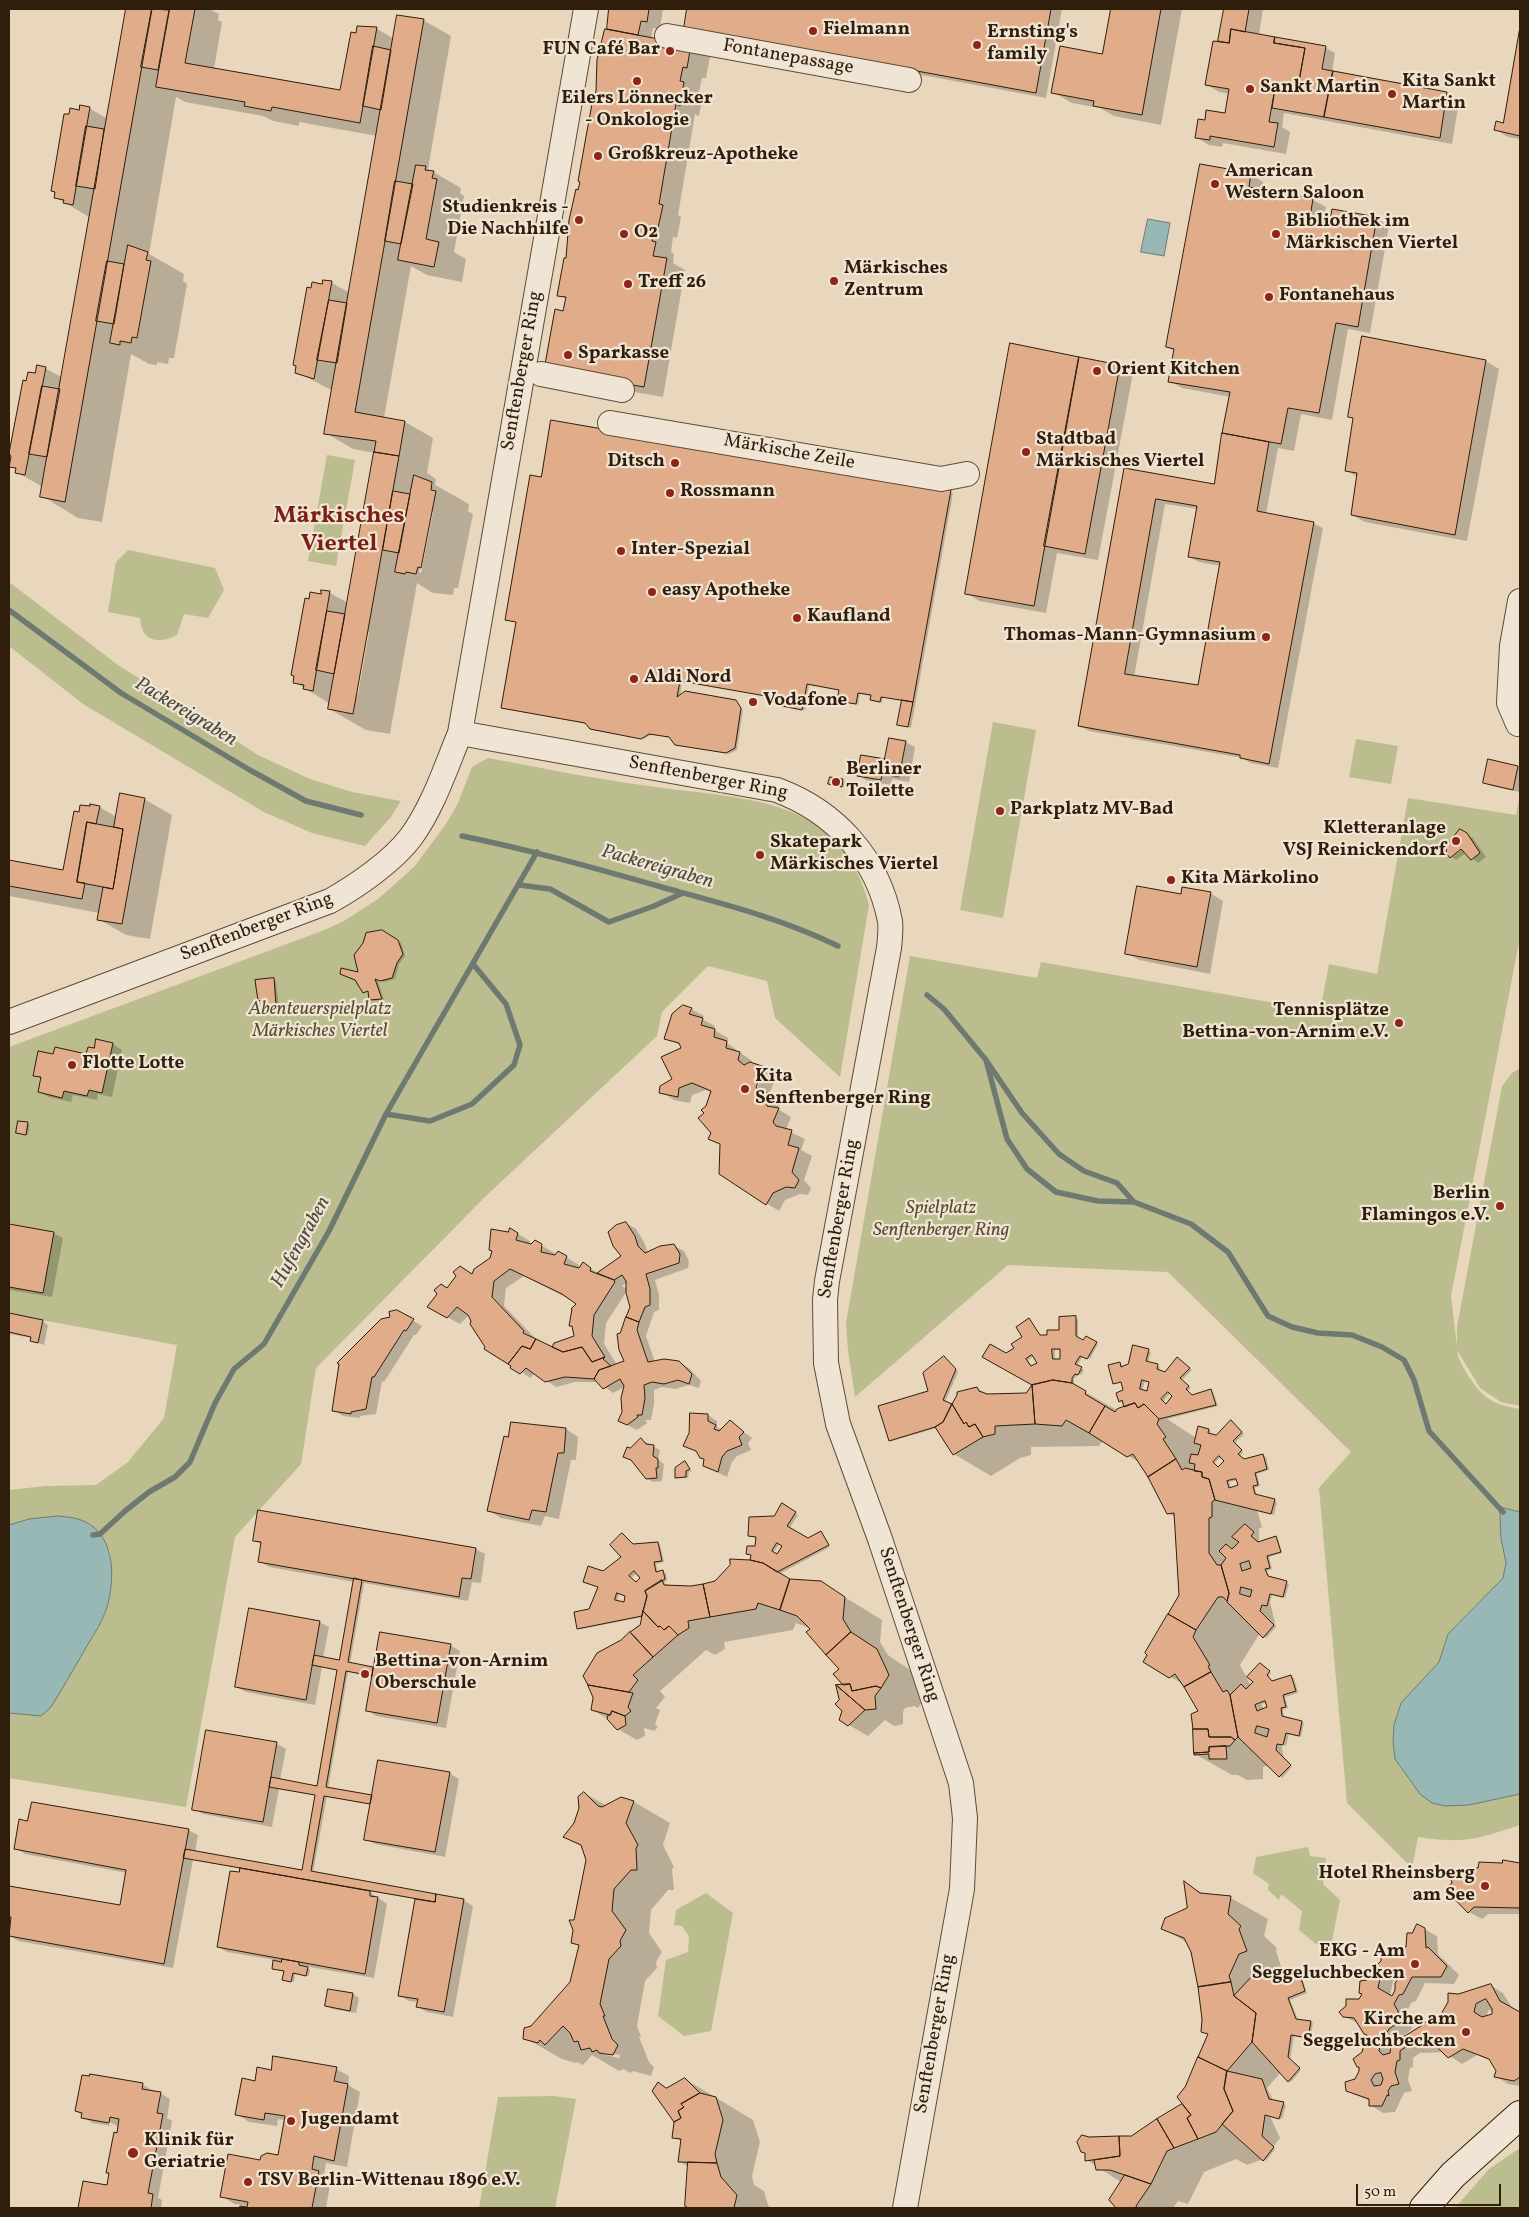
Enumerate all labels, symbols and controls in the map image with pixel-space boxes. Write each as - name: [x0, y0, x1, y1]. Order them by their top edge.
- place label: Fielmann: [823, 20, 910, 42]
- place label: Ernsting's family: [987, 23, 1078, 67]
- marker: Fielmann: [807, 25, 819, 37]
- street label: Fontanepassage: [721, 35, 855, 81]
- marker: Ernsting's family: [971, 39, 983, 51]
- place label: FUN Café Bar: [542, 40, 660, 62]
- marker: FUN Café Bar: [664, 45, 676, 57]
- place label: Kita Sankt Martin: [1402, 72, 1496, 116]
- marker: Eilers Lönnecker - Onkologie: [631, 75, 643, 87]
- place label: Sankt Martin: [1260, 78, 1380, 100]
- marker: Sankt Martin: [1244, 83, 1256, 95]
- marker: Kita Sankt Martin: [1386, 88, 1398, 100]
- place label: Eilers Lönnecker - Onkologie: [561, 89, 713, 133]
- place label: Großkreuz-Apotheke: [608, 145, 798, 167]
- marker: Großkreuz-Apotheke: [592, 150, 604, 162]
- place label: American Western Saloon: [1225, 162, 1364, 206]
- marker: American Western Saloon: [1209, 178, 1221, 190]
- place label: Studienkreis - Die Nachhilfe: [442, 198, 569, 242]
- place label: Bibliothek im Märkischen Viertel: [1286, 212, 1458, 256]
- marker: Studienkreis - Die Nachhilfe: [573, 214, 585, 226]
- place label: O2: [634, 223, 658, 245]
- marker: O2: [618, 228, 630, 240]
- marker: Bibliothek im Märkischen Viertel: [1270, 228, 1282, 240]
- place label: Märkisches Zentrum: [844, 259, 948, 303]
- place label: Treff 26: [638, 273, 706, 295]
- marker: Märkisches Zentrum: [828, 275, 840, 287]
- marker: Treff 26: [622, 278, 634, 290]
- place label: Fontanehaus: [1279, 286, 1395, 308]
- street label: Senftenberger Ring: [498, 289, 548, 453]
- marker: Fontanehaus: [1263, 291, 1275, 303]
- place label: Sparkasse: [578, 344, 669, 366]
- marker: Sparkasse: [562, 349, 574, 361]
- place label: Orient Kitchen: [1107, 360, 1240, 382]
- marker: Orient Kitchen: [1091, 365, 1103, 377]
- street label: Märkische Zeile: [722, 430, 856, 476]
- place label: Stadtbad Märkisches Viertel: [1036, 430, 1205, 474]
- marker: Stadtbad Märkisches Viertel: [1020, 446, 1032, 458]
- place label: Ditsch: [607, 452, 665, 474]
- marker: Ditsch: [669, 457, 681, 469]
- place label: Rossmann: [680, 482, 775, 504]
- marker: Rossmann: [664, 487, 676, 499]
- district label: Märkisches Viertel: [273, 504, 405, 560]
- place label: Inter-Spezial: [631, 540, 750, 562]
- marker: Inter-Spezial: [615, 545, 627, 557]
- place label: easy Apotheke: [662, 581, 790, 603]
- marker: easy Apotheke: [646, 586, 658, 598]
- place label: Kaufland: [807, 607, 890, 629]
- marker: Kaufland: [791, 612, 803, 624]
- place label: Thomas-Mann-Gymnasium: [1004, 626, 1256, 648]
- marker: Thomas-Mann-Gymnasium: [1260, 631, 1272, 643]
- place label: Aldi Nord: [644, 668, 731, 690]
- water label: Packereigraben: [129, 673, 241, 753]
- marker: Aldi Nord: [628, 673, 640, 685]
- place label: Vodafone: [763, 691, 847, 713]
- marker: Vodafone: [747, 696, 759, 708]
- street label: Senftenberger Ring: [626, 752, 790, 806]
- place label: Berliner Toilette: [846, 760, 922, 804]
- marker: Berliner Toilette: [830, 776, 842, 788]
- place label: Parkplatz MV-Bad: [1010, 800, 1174, 822]
- marker: Parkplatz MV-Bad: [994, 805, 1006, 817]
- place label: Kletteranlage VSJ Reinickendorf: [1283, 819, 1446, 863]
- place label: Skatepark Märkisches Viertel: [770, 833, 939, 877]
- marker: Kletteranlage VSJ Reinickendorf: [1450, 835, 1462, 847]
- water label: Packereigraben: [598, 841, 716, 895]
- marker: Skatepark Märkisches Viertel: [754, 849, 766, 861]
- place label: Kita Märkolino: [1181, 869, 1319, 891]
- marker: Kita Märkolino: [1165, 874, 1177, 886]
- street label: Senftenberger Ring: [177, 888, 337, 968]
- park label: Abenteuerspielplatz Märkisches Viertel: [249, 1000, 391, 1044]
- place label: Tennisplätze Bettina-von-Arnim e.V.: [1182, 1001, 1389, 1045]
- marker: Tennisplätze Bettina-von-Arnim e.V.: [1393, 1017, 1405, 1029]
- place label: Flotte Lotte: [82, 1054, 184, 1076]
- marker: Flotte Lotte: [66, 1059, 78, 1071]
- place label: Kita Senftenberger Ring: [755, 1067, 931, 1111]
- marker: Kita Senftenberger Ring: [739, 1083, 751, 1095]
- street label: Senftenberger Ring: [815, 1137, 865, 1301]
- place label: Berlin Flamingos e.V.: [1361, 1184, 1490, 1228]
- water label: Hufengraben: [267, 1193, 337, 1293]
- park label: Spielplatz Senftenberger Ring: [873, 1199, 1009, 1243]
- marker: Berlin Flamingos e.V.: [1494, 1200, 1506, 1212]
- street label: Senftenberger Ring: [872, 1545, 944, 1705]
- place label: Bettina-von-Arnim Oberschule: [375, 1652, 548, 1696]
- marker: Bettina-von-Arnim Oberschule: [359, 1668, 371, 1680]
- place label: Hotel Rheinsberg am See: [1319, 1864, 1475, 1908]
- marker: Hotel Rheinsberg am See: [1479, 1880, 1491, 1892]
- place label: EKG - Am Seggeluchbecken: [1252, 1942, 1405, 1986]
- street label: Senftenberger Ring: [911, 1952, 961, 2116]
- marker: EKG - Am Seggeluchbecken: [1409, 1958, 1421, 1970]
- place label: Kirche am Seggeluchbecken: [1303, 2010, 1456, 2054]
- marker: Kirche am Seggeluchbecken: [1460, 2026, 1472, 2038]
- place label: Jugendamt: [301, 2110, 399, 2132]
- marker: Jugendamt: [285, 2115, 297, 2127]
- place label: Klinik für Geriatrie: [144, 2131, 234, 2175]
- marker: Klinik für Geriatrie: [126, 2146, 140, 2160]
- place label: TSV Berlin-Wittenau 1896 e.V.: [258, 2171, 521, 2193]
- scale bar: [1359, 2174, 1504, 2206]
- marker: TSV Berlin-Wittenau 1896 e.V.: [242, 2176, 254, 2188]
- text: 50 m: [1364, 2182, 1396, 2203]

